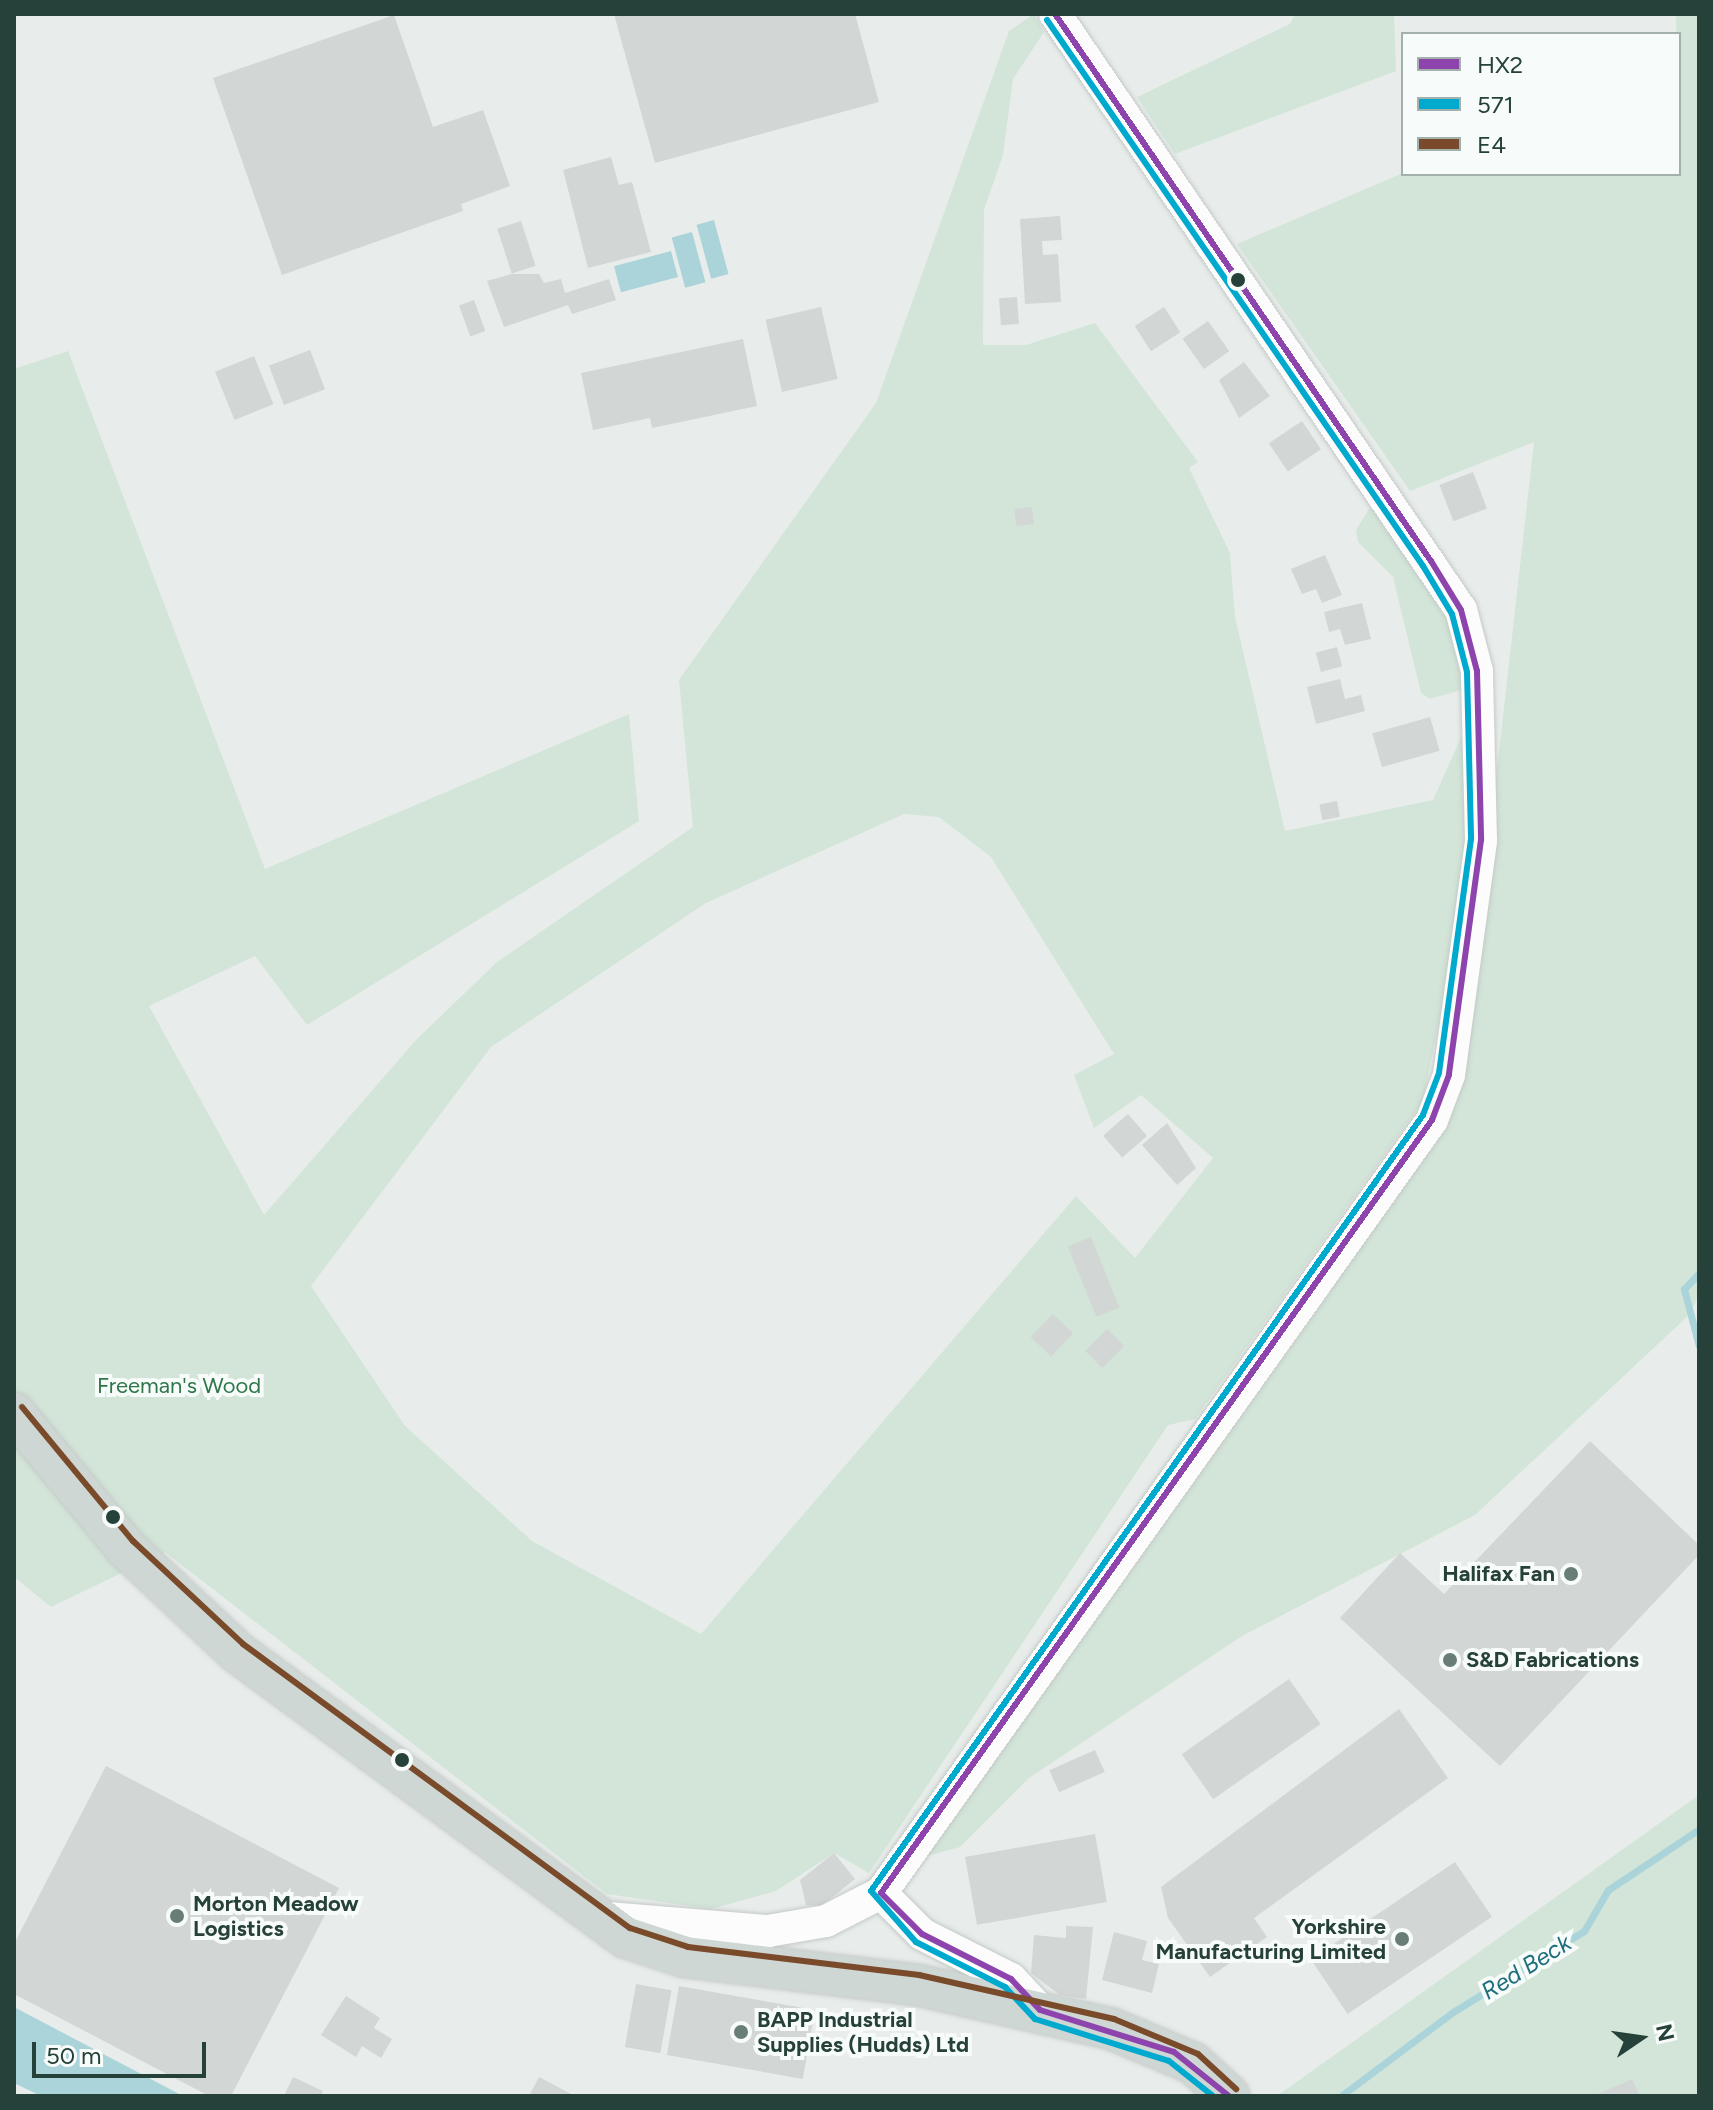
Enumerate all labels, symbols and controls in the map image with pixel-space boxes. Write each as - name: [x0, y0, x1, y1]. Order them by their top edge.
- legend: [1401, 32, 1681, 176]
- text: HX2: [1477, 50, 1523, 79]
- text: 571: [1477, 90, 1514, 119]
- text: E4: [1477, 130, 1506, 159]
- unlabelled marker: [1230, 272, 1246, 288]
- park label: Freeman's Wood: [97, 1373, 261, 1399]
- unlabelled marker: [105, 1509, 121, 1525]
- place label: Halifax Fan: [1442, 1561, 1555, 1587]
- marker: Halifax Fan: [1562, 1565, 1580, 1583]
- place label: S&D Fabrications: [1466, 1647, 1639, 1673]
- marker: S&D Fabrications: [1441, 1651, 1459, 1669]
- unlabelled marker: [394, 1752, 410, 1768]
- place label: Morton Meadow Logistics: [193, 1890, 359, 1942]
- marker: Morton Meadow Logistics: [168, 1907, 186, 1925]
- place label: Yorkshire Manufacturing Limited: [1155, 1913, 1386, 1964]
- water label: Red Beck: [1476, 1928, 1576, 2006]
- marker: Yorkshire Manufacturing Limited: [1393, 1930, 1411, 1948]
- north arrow: [1601, 1998, 1681, 2078]
- place label: BAPP Industrial Supplies (Hudds) Ltd: [757, 2006, 969, 2058]
- text: N: [1650, 2021, 1680, 2044]
- marker: BAPP Industrial Supplies (Hudds) Ltd: [732, 2023, 750, 2041]
- scale bar: [36, 2026, 210, 2076]
- text: 50 m: [46, 2041, 102, 2070]

